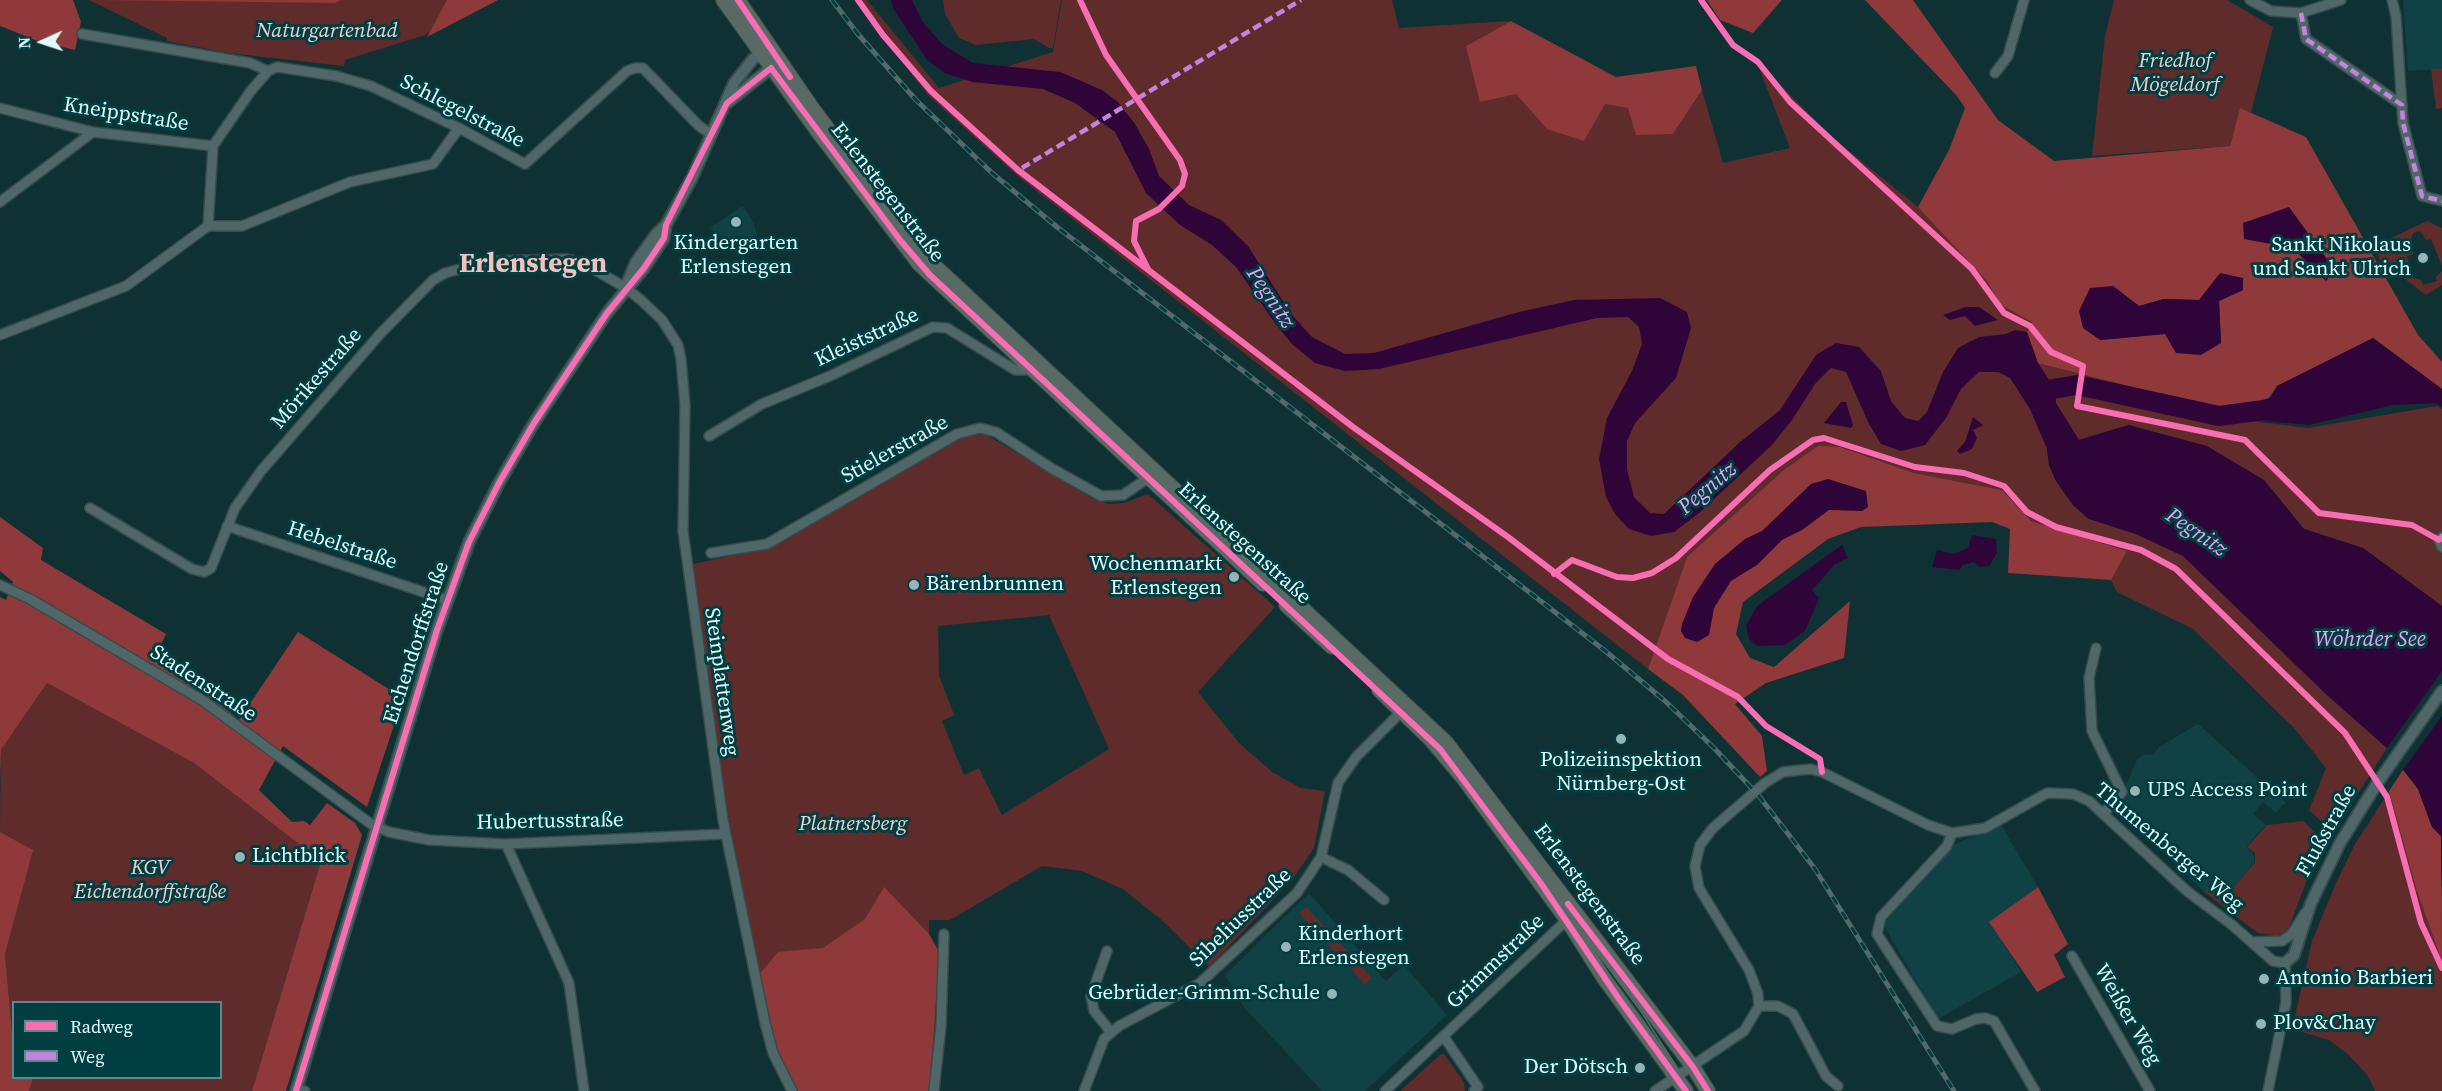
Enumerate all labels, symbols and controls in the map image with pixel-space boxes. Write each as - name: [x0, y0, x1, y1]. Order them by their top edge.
- north arrow: [12, 12, 72, 72]
- park label: Naturgartenbad: [256, 19, 398, 45]
- text: N: [13, 37, 35, 49]
- park label: Friedhof Mögeldorf: [2131, 49, 2219, 99]
- street label: Schlegelstraße: [396, 70, 528, 154]
- street label: Kneippstraße: [62, 93, 190, 137]
- street label: Erlenstegenstraße: [825, 118, 949, 268]
- marker: Kindergarten Erlenstegen: [729, 215, 743, 229]
- place label: Kindergarten Erlenstegen: [674, 231, 798, 281]
- place label: Sankt Nikolaus und Sankt Ulrich: [2253, 233, 2411, 283]
- district label: Erlenstegen: [459, 249, 607, 281]
- marker: Sankt Nikolaus und Sankt Ulrich: [2416, 251, 2430, 265]
- water label: Pegnitz: [1240, 262, 1300, 334]
- street label: Kleiststraße: [811, 303, 923, 373]
- street label: Mörikestraße: [266, 323, 368, 435]
- street label: Stielerstraße: [837, 410, 953, 490]
- water label: Pegnitz: [1673, 457, 1743, 521]
- street label: Erlenstegenstraße: [1172, 478, 1316, 610]
- water label: Pegnitz: [2160, 503, 2232, 563]
- street label: Hebelstraße: [284, 516, 400, 576]
- place label: Wochenmarkt Erlenstegen: [1089, 552, 1222, 602]
- street label: Eichendorffstraße: [379, 558, 455, 728]
- marker: Wochenmarkt Erlenstegen: [1227, 570, 1241, 584]
- place label: Bärenbrunnen: [926, 572, 1064, 598]
- marker: Bärenbrunnen: [907, 578, 921, 592]
- street label: Steinplattenweg: [698, 606, 744, 758]
- water label: Wöhrder See: [2314, 627, 2426, 653]
- street label: Stadenstraße: [145, 640, 261, 728]
- marker: Polizeiinspektion Nürnberg-Ost: [1614, 732, 1628, 746]
- place label: Polizeiinspektion Nürnberg-Ost: [1540, 748, 1702, 798]
- street label: Thumenberger Weg: [2089, 778, 2249, 918]
- place label: UPS Access Point: [2147, 778, 2307, 804]
- street label: Flußstraße: [2291, 781, 2363, 881]
- marker: UPS Access Point: [2128, 784, 2142, 798]
- street label: Hubertusstraße: [476, 808, 624, 836]
- park label: Platnersberg: [799, 812, 907, 838]
- street label: Erlenstegenstraße: [1528, 819, 1650, 971]
- place label: Lichtblick: [252, 844, 346, 870]
- marker: Lichtblick: [233, 850, 247, 864]
- park label: KGV Eichendorffstraße: [74, 856, 226, 906]
- street label: Sibeliusstraße: [1185, 863, 1297, 973]
- street label: Grimmstraße: [1442, 909, 1550, 1015]
- place label: Kinderhort Erlenstegen: [1298, 922, 1410, 972]
- marker: Kinderhort Erlenstegen: [1279, 940, 1293, 954]
- street label: Weißer Weg: [2088, 960, 2166, 1070]
- place label: Antonio Barbieri: [2276, 966, 2433, 992]
- marker: Antonio Barbieri: [2257, 972, 2271, 986]
- place label: Gebrüder-Grimm-Schule: [1088, 981, 1320, 1007]
- marker: Gebrüder-Grimm-Schule: [1325, 987, 1339, 1001]
- legend: [12, 1001, 222, 1079]
- place label: Plov&Chay: [2273, 1011, 2376, 1037]
- text: Radweg: [70, 1014, 133, 1039]
- marker: Plov&Chay: [2254, 1017, 2268, 1031]
- text: Weg: [70, 1044, 105, 1069]
- place label: Der Dötsch: [1524, 1055, 1628, 1081]
- marker: Der Dötsch: [1633, 1061, 1647, 1075]

